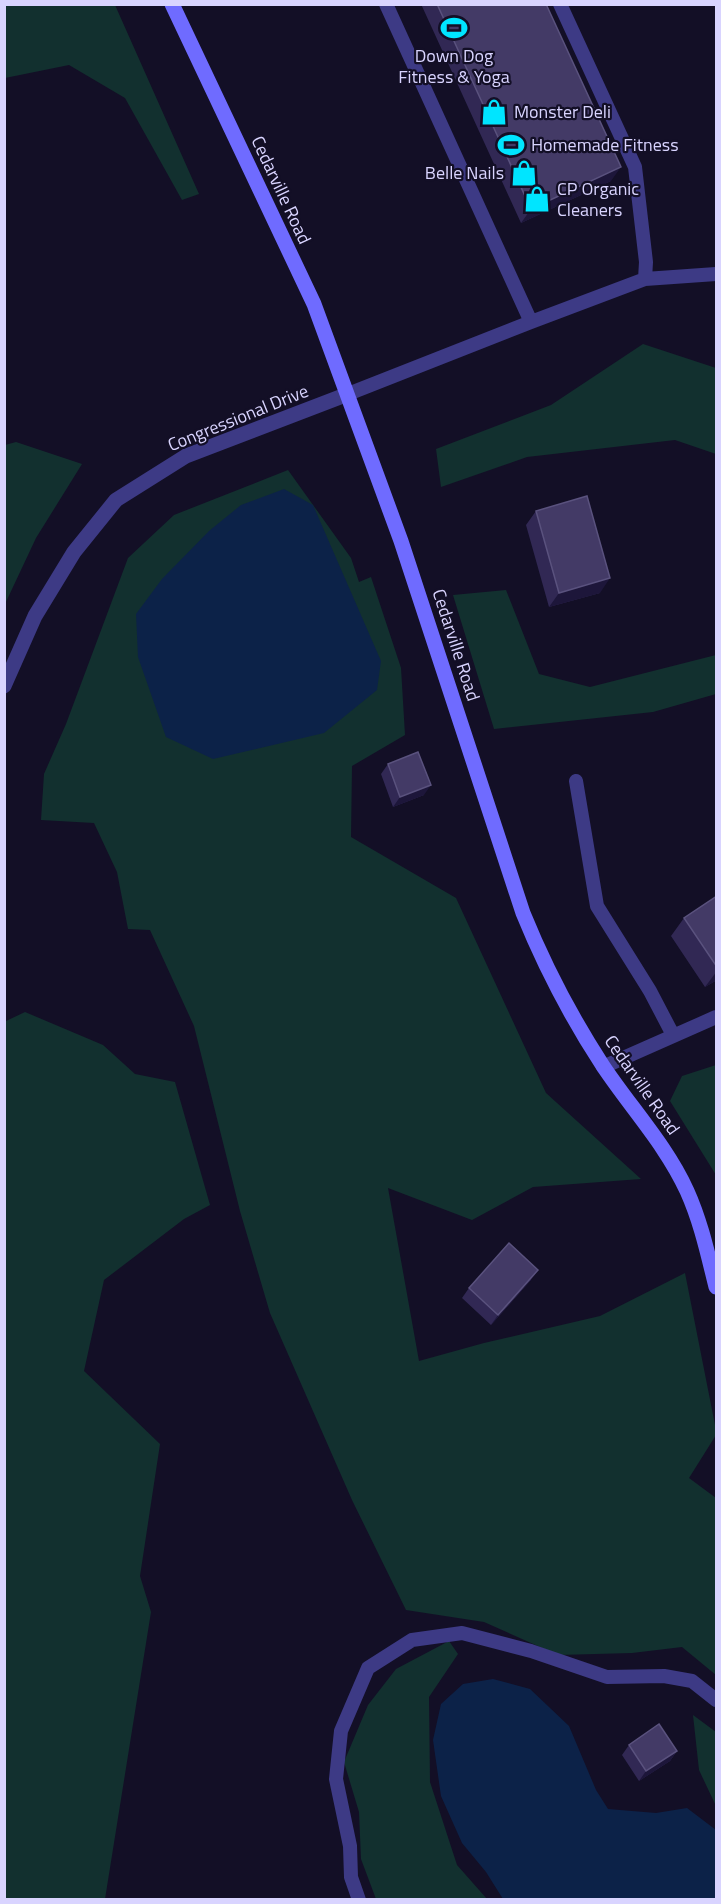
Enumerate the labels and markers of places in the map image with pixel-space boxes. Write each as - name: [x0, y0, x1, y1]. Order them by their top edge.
- sports icon: Down Dog Fitness & Yoga: [439, 13, 469, 43]
- place label: Down Dog Fitness & Yoga: [398, 42, 510, 90]
- shop icon: Monster Deli: [479, 97, 509, 127]
- place label: Monster Deli: [514, 98, 611, 125]
- sports icon: Homemade Fitness: [496, 130, 526, 160]
- place label: Homemade Fitness: [531, 131, 679, 158]
- shop icon: Belle Nails: [509, 158, 539, 188]
- place label: Belle Nails: [425, 159, 504, 186]
- place label: CP Organic Cleaners: [557, 175, 639, 223]
- shop icon: CP Organic Cleaners: [522, 184, 552, 214]

